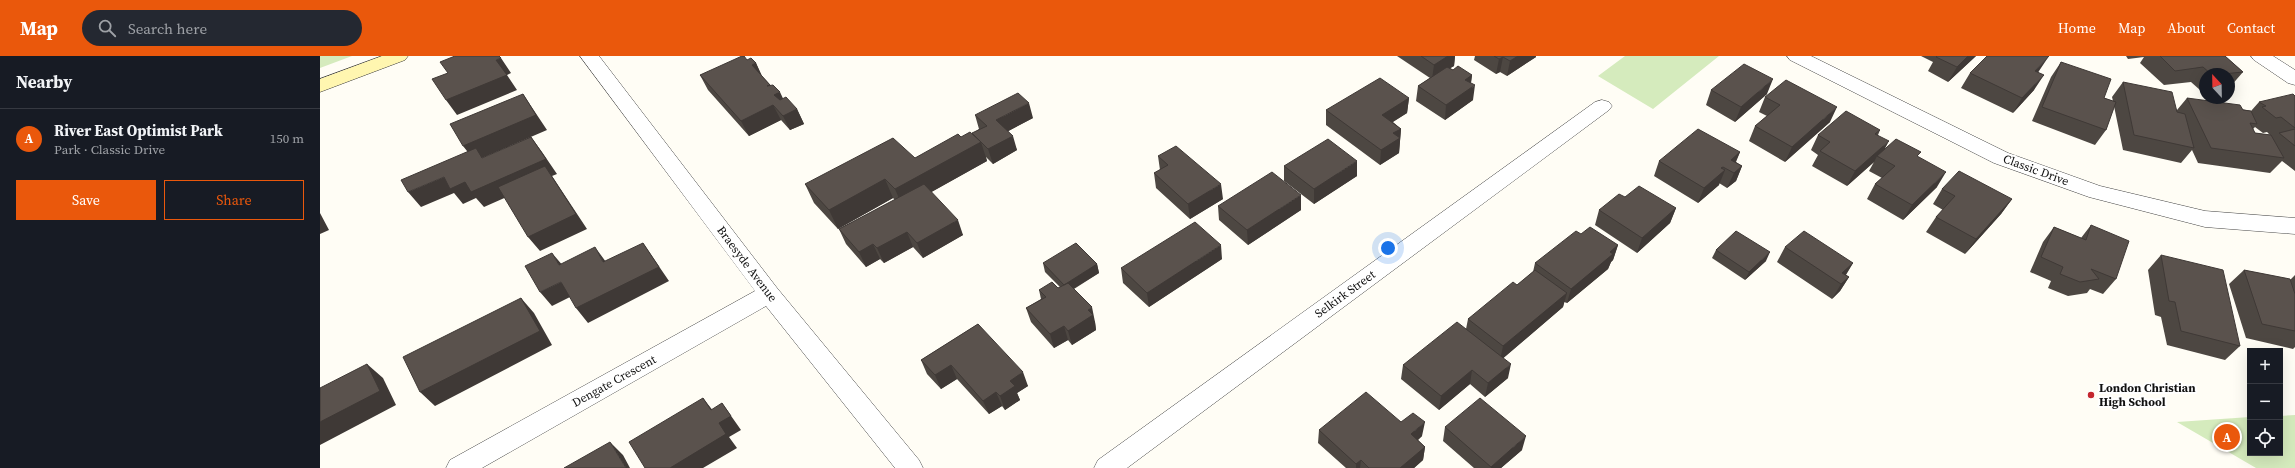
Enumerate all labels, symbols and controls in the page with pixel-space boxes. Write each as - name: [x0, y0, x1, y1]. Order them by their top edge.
- search box: [82, 10, 362, 46]
- text: Map: [20, 15, 58, 41]
- icon: search: [96, 17, 118, 39]
- text: Search here: [128, 18, 207, 39]
- text: Home: [2058, 18, 2096, 38]
- text: Map: [2118, 18, 2145, 38]
- text: About: [2167, 18, 2205, 38]
- text: Contact: [2227, 18, 2275, 38]
- north arrow: [2199, 68, 2235, 104]
- text: Nearby: [16, 70, 72, 94]
- text: River East Optimist Park: [54, 120, 223, 141]
- text: A: [25, 130, 33, 147]
- text: 150 m: [270, 130, 304, 147]
- text: Park · Classic Drive: [54, 141, 165, 158]
- street label: Classic Drive: [2001, 151, 2071, 189]
- button: Save: [16, 180, 156, 220]
- button: Share: [164, 180, 304, 220]
- street label: Braesyde Avenue: [713, 223, 781, 305]
- your location: [1378, 238, 1398, 258]
- street label: Selkirk Street: [1312, 267, 1379, 321]
- map controls: [2247, 348, 2283, 456]
- button: +: [2247, 348, 2283, 384]
- street label: Dengate Crescent: [569, 351, 659, 411]
- place label: London Christian High School: [2099, 380, 2196, 410]
- button: −: [2247, 384, 2283, 420]
- marker: London Christian High School: [2086, 390, 2096, 400]
- button: locate: [2247, 420, 2283, 456]
- pin: A: [2214, 422, 2240, 452]

